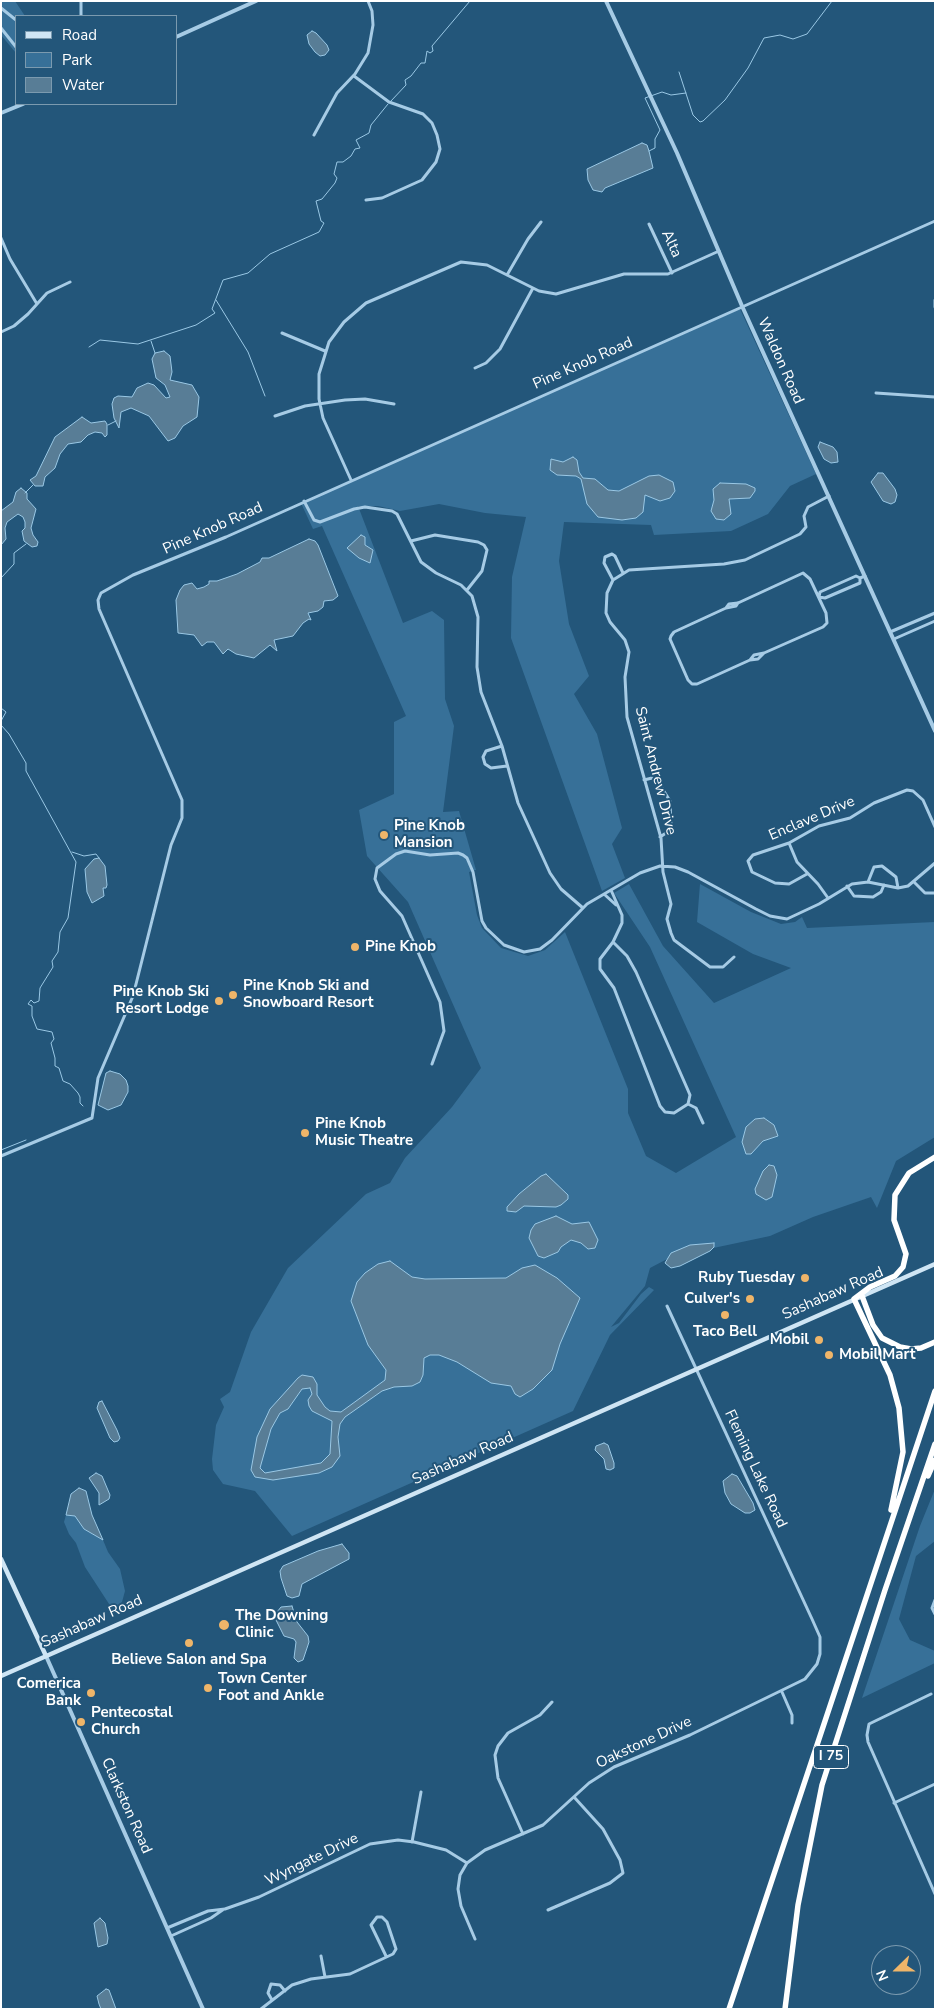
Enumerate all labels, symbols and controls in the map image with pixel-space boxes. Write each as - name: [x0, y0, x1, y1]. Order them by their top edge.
- legend: [15, 15, 178, 105]
- text: Road: [62, 25, 97, 45]
- text: Park: [62, 50, 92, 70]
- text: Water: [62, 75, 104, 95]
- street label: Alta: [657, 227, 685, 261]
- street label: Waldon Road: [753, 315, 807, 407]
- street label: Pine Knob Road: [530, 334, 636, 394]
- street label: Pine Knob Road: [160, 499, 266, 559]
- street label: Saint Andrew Drive: [630, 705, 680, 837]
- street label: Enclave Drive: [766, 793, 858, 845]
- place label: Pine Knob Mansion: [394, 817, 465, 852]
- marker: Pine Knob Mansion: [378, 829, 390, 841]
- place label: Pine Knob: [365, 938, 436, 956]
- marker: Pine Knob: [349, 941, 361, 953]
- place label: Pine Knob Ski and Snowboard Resort: [243, 977, 373, 1012]
- place label: Pine Knob Ski Resort Lodge: [113, 983, 209, 1018]
- marker: Pine Knob Ski and Snowboard Resort: [227, 989, 239, 1001]
- marker: Pine Knob Ski Resort Lodge: [213, 995, 225, 1007]
- place label: Pine Knob Music Theatre: [315, 1115, 413, 1150]
- marker: Pine Knob Music Theatre: [299, 1127, 311, 1139]
- street label: Sashabaw Road: [780, 1264, 886, 1324]
- place label: Ruby Tuesday: [698, 1269, 795, 1287]
- marker: Ruby Tuesday: [799, 1272, 811, 1284]
- place label: Culver's: [684, 1290, 740, 1308]
- marker: Culver's: [744, 1293, 756, 1305]
- marker: Taco Bell: [719, 1309, 731, 1321]
- place label: Taco Bell: [693, 1323, 757, 1341]
- place label: Mobil: [770, 1331, 809, 1349]
- marker: Mobil: [813, 1334, 825, 1346]
- place label: Mobil Mart: [839, 1346, 916, 1364]
- marker: Mobil Mart: [823, 1349, 835, 1361]
- street label: Fleming Lake Road: [720, 1407, 790, 1531]
- street label: Sashabaw Road: [410, 1429, 516, 1489]
- street label: Sashabaw Road: [39, 1592, 145, 1652]
- place label: The Downing Clinic: [235, 1607, 328, 1642]
- marker: The Downing Clinic: [217, 1618, 231, 1632]
- marker: Believe Salon and Spa: [183, 1637, 195, 1649]
- place label: Believe Salon and Spa: [111, 1651, 267, 1669]
- place label: Town Center Foot and Ankle: [218, 1670, 324, 1705]
- place label: Comerica Bank: [16, 1675, 81, 1710]
- marker: Town Center Foot and Ankle: [202, 1682, 214, 1694]
- marker: Comerica Bank: [85, 1687, 97, 1699]
- place label: Pentecostal Church: [91, 1704, 173, 1739]
- street label: Oakstone Drive: [593, 1713, 695, 1773]
- marker: Pentecostal Church: [75, 1716, 87, 1728]
- road number: I 75: [814, 1745, 848, 1768]
- street label: Clarkston Road: [97, 1755, 155, 1857]
- street label: Wyngate Drive: [262, 1830, 362, 1890]
- north arrow: [871, 1945, 921, 1995]
- text: N: [872, 1967, 893, 1984]

